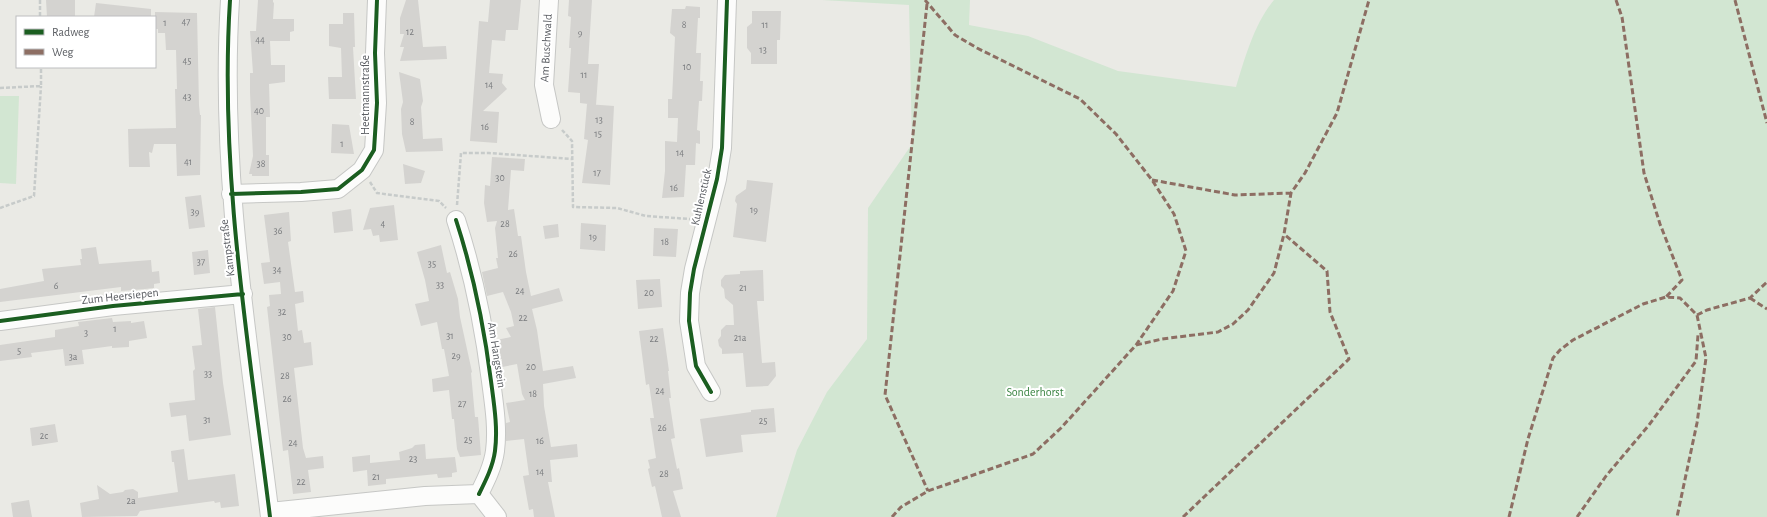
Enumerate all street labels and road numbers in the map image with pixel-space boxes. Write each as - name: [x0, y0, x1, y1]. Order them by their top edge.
- street label: Am Buschwald: [538, 13, 554, 83]
- street label: Heetmannstraße: [359, 55, 371, 135]
- street label: Kuhlenstück: [689, 167, 713, 227]
- street label: Kampstraße: [218, 219, 236, 277]
- street label: Zum Heersiepen: [81, 286, 159, 306]
- street label: Am Hangstein: [486, 321, 508, 389]

